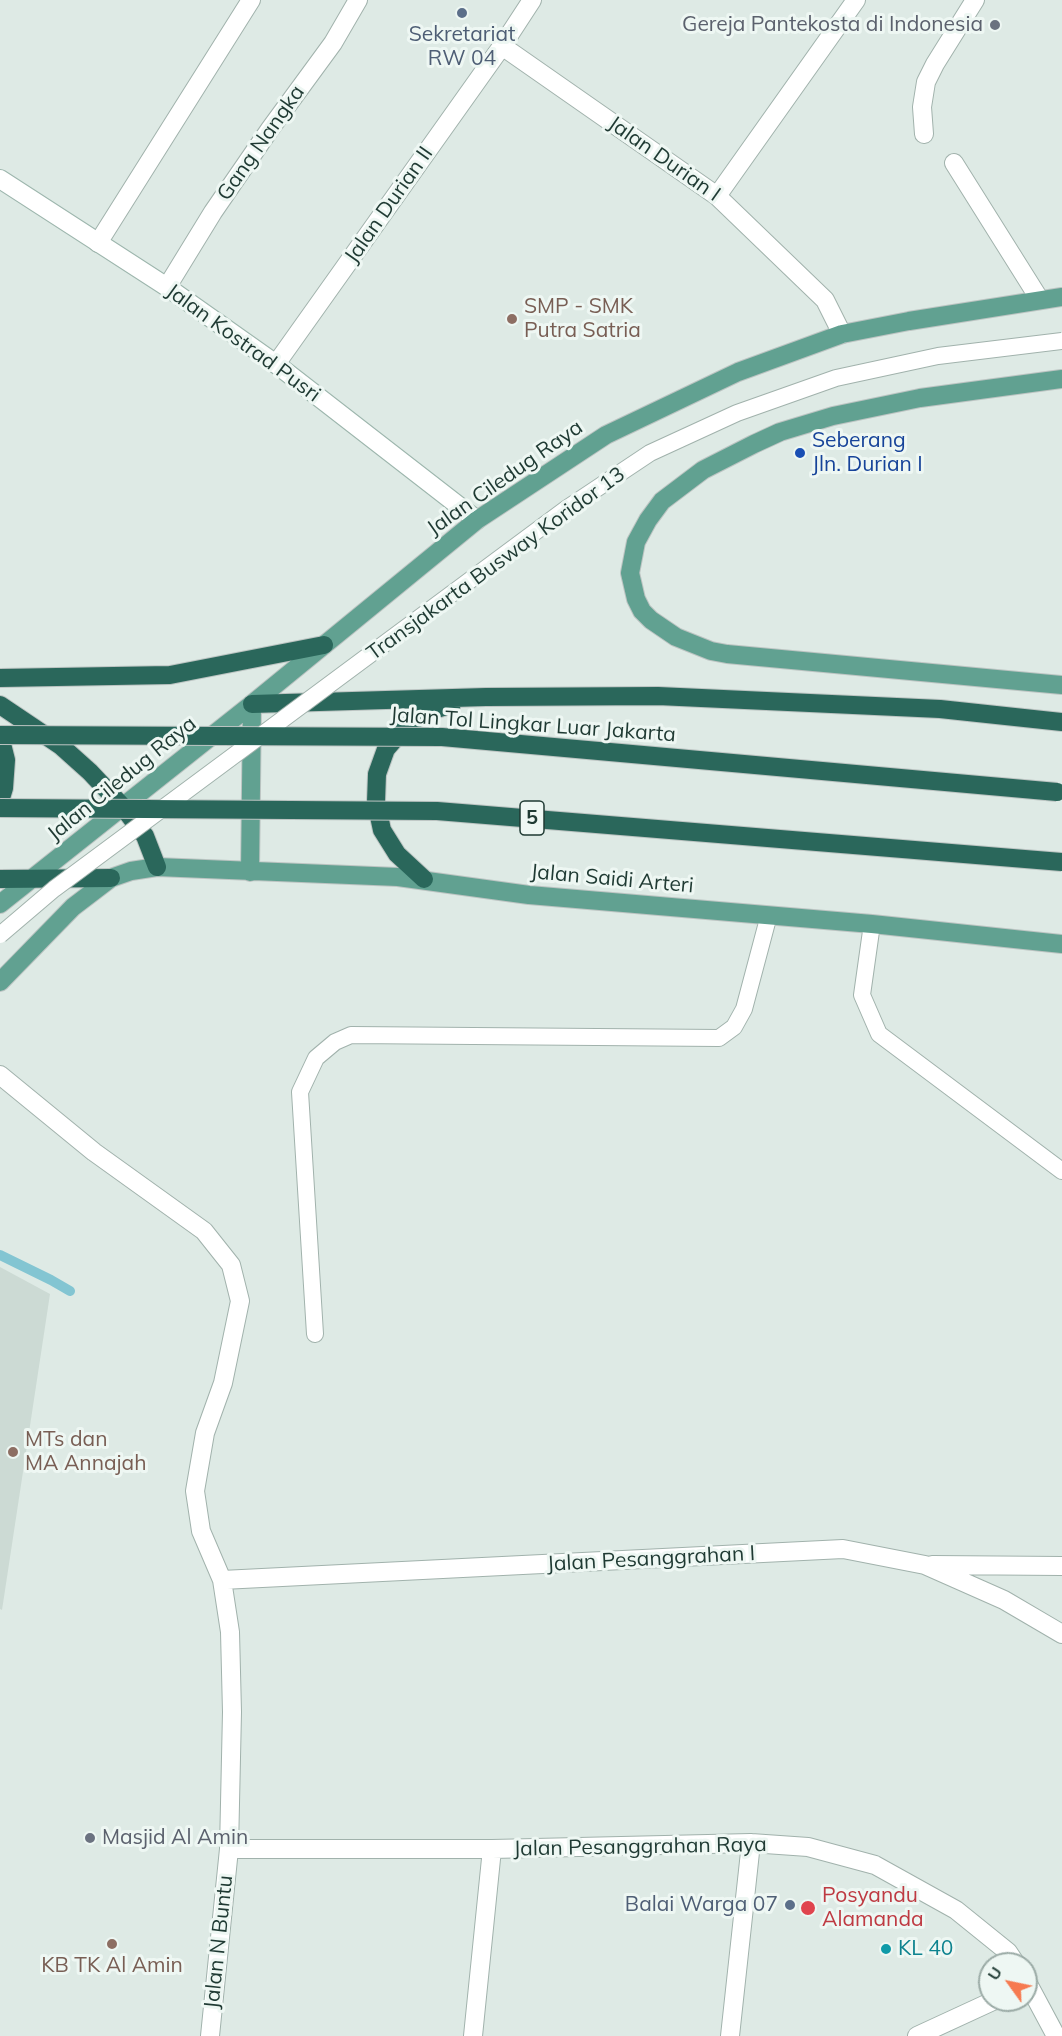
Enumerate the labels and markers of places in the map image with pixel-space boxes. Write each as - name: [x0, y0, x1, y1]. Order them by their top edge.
- marker: Sekretariat RW 04: [455, 6, 469, 20]
- place label: Gereja Pantekosta di Indonesia: [682, 12, 983, 38]
- marker: Gereja Pantekosta di Indonesia: [988, 18, 1002, 32]
- place label: Sekretariat RW 04: [409, 22, 515, 72]
- place label: SMP - SMK Putra Satria: [524, 294, 641, 344]
- marker: SMP - SMK Putra Satria: [505, 312, 519, 326]
- place label: Seberang Jln. Durian I: [812, 428, 923, 478]
- marker: Seberang Jln. Durian I: [793, 446, 807, 460]
- place label: MTs dan MA Annajah: [25, 1427, 146, 1477]
- marker: MTs dan MA Annajah: [6, 1445, 20, 1459]
- place label: Masjid Al Amin: [102, 1825, 248, 1851]
- marker: Masjid Al Amin: [83, 1831, 97, 1845]
- place label: Posyandu Alamanda: [822, 1883, 924, 1933]
- place label: Balai Warga 07: [625, 1892, 778, 1918]
- marker: Balai Warga 07: [783, 1898, 797, 1912]
- marker: Posyandu Alamanda: [799, 1899, 817, 1917]
- place label: KL 40: [898, 1936, 953, 1962]
- marker: KB TK Al Amin: [105, 1937, 119, 1951]
- marker: KL 40: [879, 1942, 893, 1956]
- place label: KB TK Al Amin: [41, 1953, 183, 1979]

